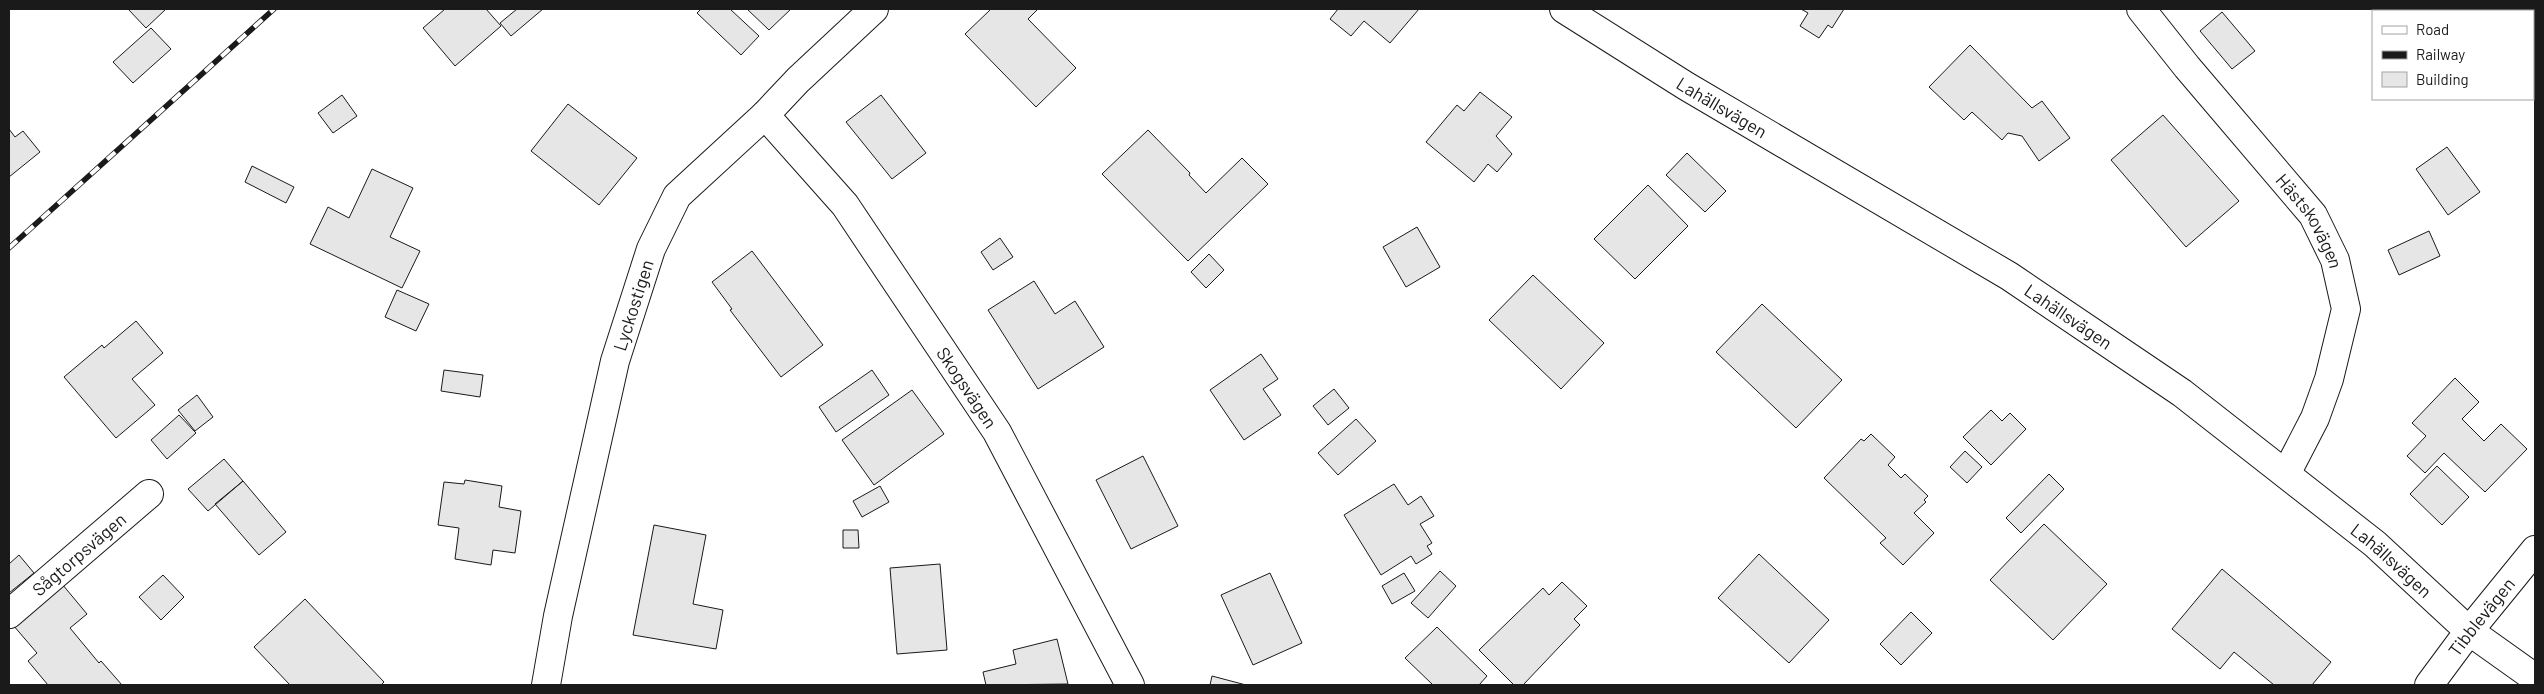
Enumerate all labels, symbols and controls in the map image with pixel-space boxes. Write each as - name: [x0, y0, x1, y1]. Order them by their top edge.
- legend: [2372, 10, 2534, 100]
- text: Road: [2416, 20, 2449, 38]
- text: Railway: [2416, 45, 2465, 63]
- text: Building: [2416, 70, 2469, 88]
- street label: Lahällsvägen: [1673, 72, 1771, 142]
- street label: Hästskovägen: [2271, 169, 2348, 270]
- street label: Lyckostigen: [608, 257, 658, 354]
- street label: Lahällsvägen: [2021, 279, 2117, 354]
- street label: Skogsvägen: [932, 343, 1002, 432]
- street label: Sågtorpsvägen: [27, 508, 130, 600]
- street label: Lahällsvägen: [2347, 518, 2437, 602]
- street label: Tibblevägen: [2443, 573, 2519, 660]

